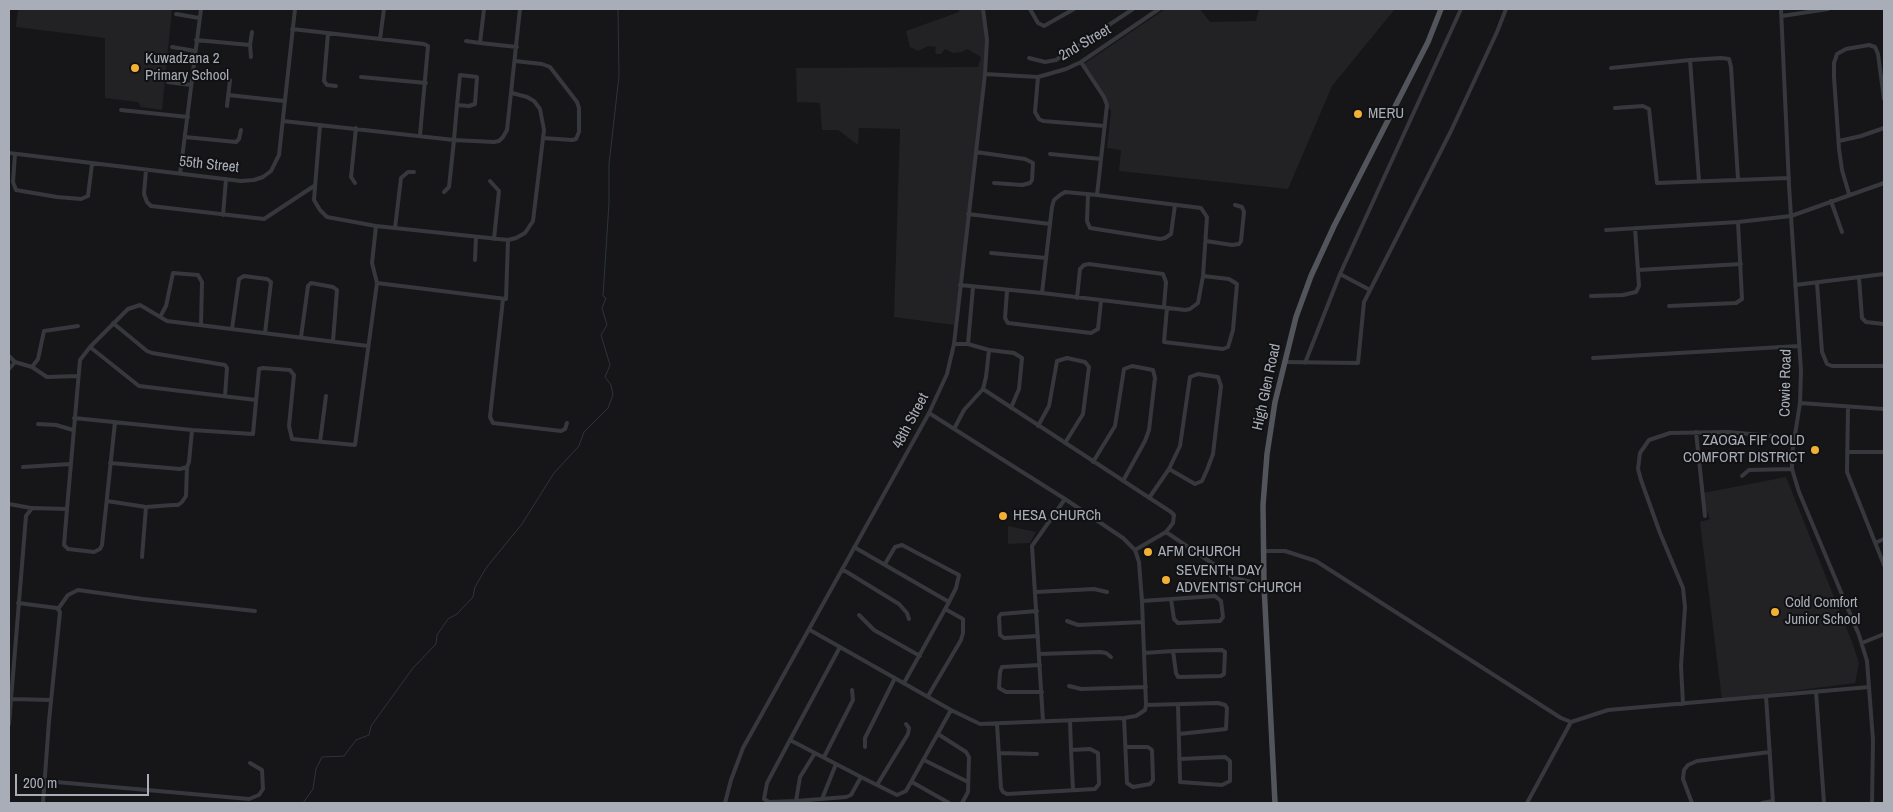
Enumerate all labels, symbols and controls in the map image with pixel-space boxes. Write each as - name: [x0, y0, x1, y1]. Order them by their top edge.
- street label: 2nd Street: [1056, 21, 1114, 65]
- place label: Kuwadzana 2 Primary School: [145, 50, 229, 85]
- marker: Kuwadzana 2 Primary School: [129, 62, 141, 74]
- place label: MERU: [1368, 105, 1404, 123]
- marker: MERU: [1352, 108, 1364, 120]
- street label: 55th Street: [178, 153, 240, 177]
- street label: High Glen Road: [1249, 342, 1285, 432]
- street label: Cowie Road: [1776, 349, 1796, 417]
- street label: 48th Street: [889, 390, 933, 452]
- place label: ZAOGA FIF COLD COMFORT DISTRICT: [1683, 432, 1805, 467]
- marker: ZAOGA FIF COLD COMFORT DISTRICT: [1809, 444, 1821, 456]
- place label: HESA CHURCh: [1013, 507, 1101, 525]
- marker: HESA CHURCh: [997, 510, 1009, 522]
- place label: AFM CHURCH: [1158, 543, 1241, 561]
- marker: AFM CHURCH: [1142, 546, 1154, 558]
- place label: SEVENTH DAY ADVENTIST CHURCH: [1176, 562, 1302, 597]
- marker: SEVENTH DAY ADVENTIST CHURCH: [1160, 574, 1172, 586]
- place label: Cold Comfort Junior School: [1785, 594, 1860, 629]
- marker: Cold Comfort Junior School: [1769, 606, 1781, 618]
- scale bar: [18, 764, 151, 796]
- text: 200 m: [23, 772, 57, 793]

